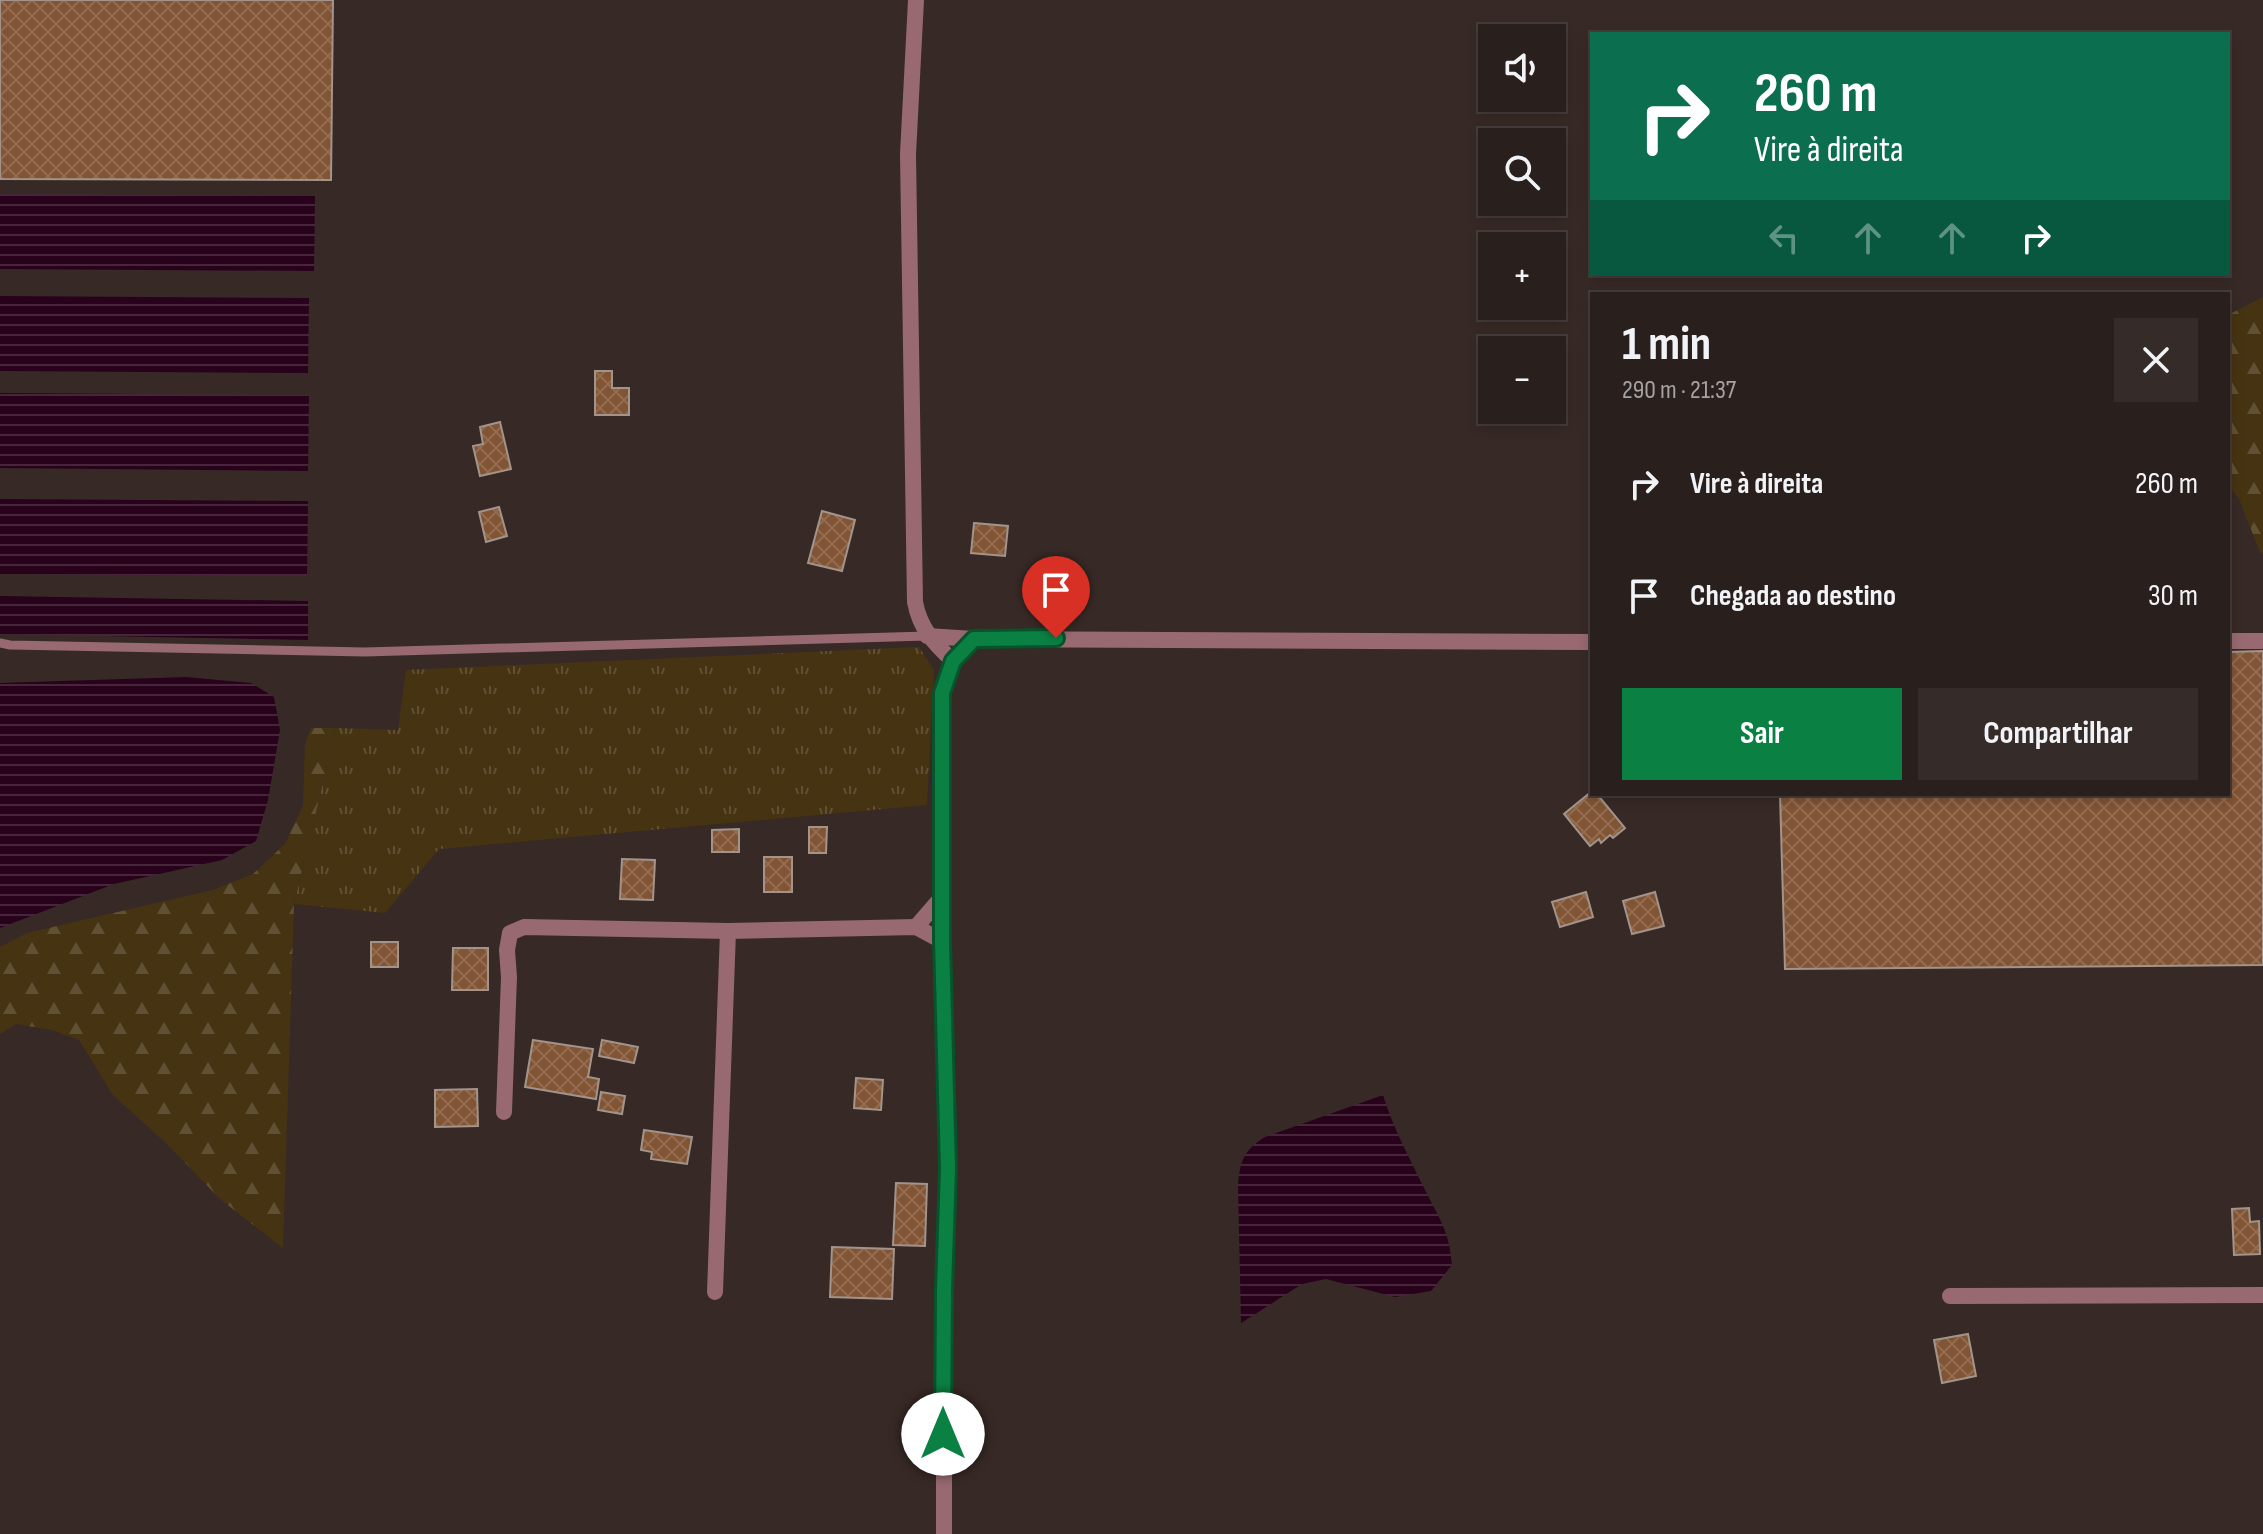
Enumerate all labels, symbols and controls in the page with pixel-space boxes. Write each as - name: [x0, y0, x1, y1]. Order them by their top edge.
- map controls: [1478, 24, 1566, 424]
- button: sound: [1478, 24, 1566, 112]
- text: 260 m: [1754, 61, 1877, 128]
- icon: right: [1622, 64, 1726, 168]
- button: search: [1478, 128, 1566, 216]
- text: Vire à direita: [1754, 129, 1904, 172]
- icon: left: [1762, 216, 1806, 260]
- icon: ahead: [1846, 216, 1890, 260]
- icon: ahead: [1930, 216, 1974, 260]
- icon: right: [2014, 216, 2058, 260]
- button: +: [1478, 232, 1566, 320]
- text: 1 min: [1622, 316, 1711, 373]
- button: close: [2114, 318, 2198, 402]
- button: −: [1478, 336, 1566, 424]
- text: 290 m · 21:37: [1622, 375, 1736, 406]
- icon: right: [1622, 462, 1666, 506]
- text: Vire à direita: [1690, 466, 1823, 502]
- text: 260 m: [2135, 466, 2198, 502]
- pin: [1022, 556, 1090, 638]
- icon: arrive: [1034, 568, 1078, 612]
- icon: arrive: [1622, 574, 1666, 618]
- text: Chegada ao destino: [1690, 578, 1896, 614]
- text: 30 m: [2148, 578, 2198, 614]
- button: Sair: [1622, 688, 1902, 780]
- button: Compartilhar: [1918, 688, 2198, 780]
- position arrow: [901, 1392, 985, 1476]

